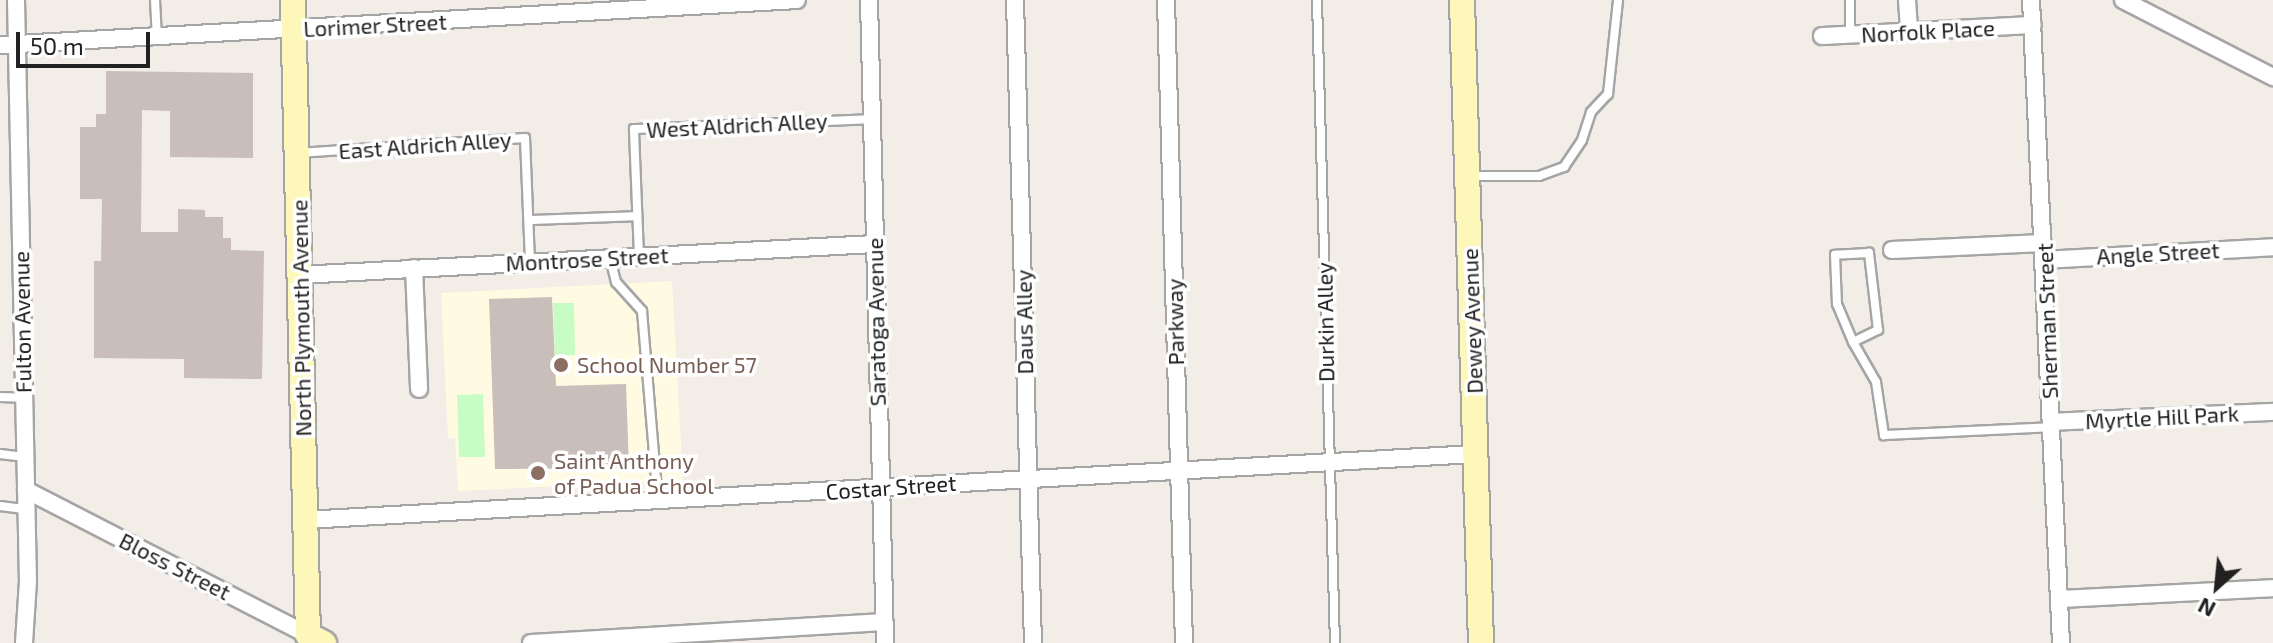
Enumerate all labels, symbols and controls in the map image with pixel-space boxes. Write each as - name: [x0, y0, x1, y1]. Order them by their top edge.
- street label: Lorimer Street: [302, 8, 448, 42]
- street label: Norfolk Place: [1860, 14, 1996, 48]
- scale bar: [20, 16, 154, 66]
- text: 50 m: [30, 31, 84, 60]
- street label: West Aldrich Alley: [645, 107, 829, 143]
- street label: East Aldrich Alley: [337, 126, 513, 164]
- street label: North Plymouth Avenue: [286, 199, 316, 437]
- street label: Saratoga Avenue: [861, 237, 891, 407]
- street label: Angle Street: [2096, 237, 2220, 269]
- street label: Montrose Street: [505, 242, 669, 276]
- street label: Sherman Street: [2031, 243, 2063, 399]
- street label: Dewey Avenue: [1456, 247, 1488, 395]
- street label: Fulton Avenue: [8, 250, 36, 394]
- street label: Durkin Alley: [1311, 262, 1339, 382]
- street label: Daus Alley: [1010, 269, 1038, 375]
- street label: Parkway: [1161, 278, 1189, 366]
- place label: School Number 57: [577, 352, 758, 378]
- marker: School Number 57: [552, 356, 570, 374]
- street label: Myrtle Hill Park: [2084, 400, 2240, 434]
- place label: Saint Anthony of Padua School: [554, 447, 714, 498]
- marker: Saint Anthony of Padua School: [529, 464, 547, 482]
- street label: Costar Street: [824, 469, 958, 505]
- street label: Bloss Street: [115, 527, 235, 605]
- north arrow: [2177, 547, 2257, 627]
- text: N: [2193, 593, 2219, 624]

